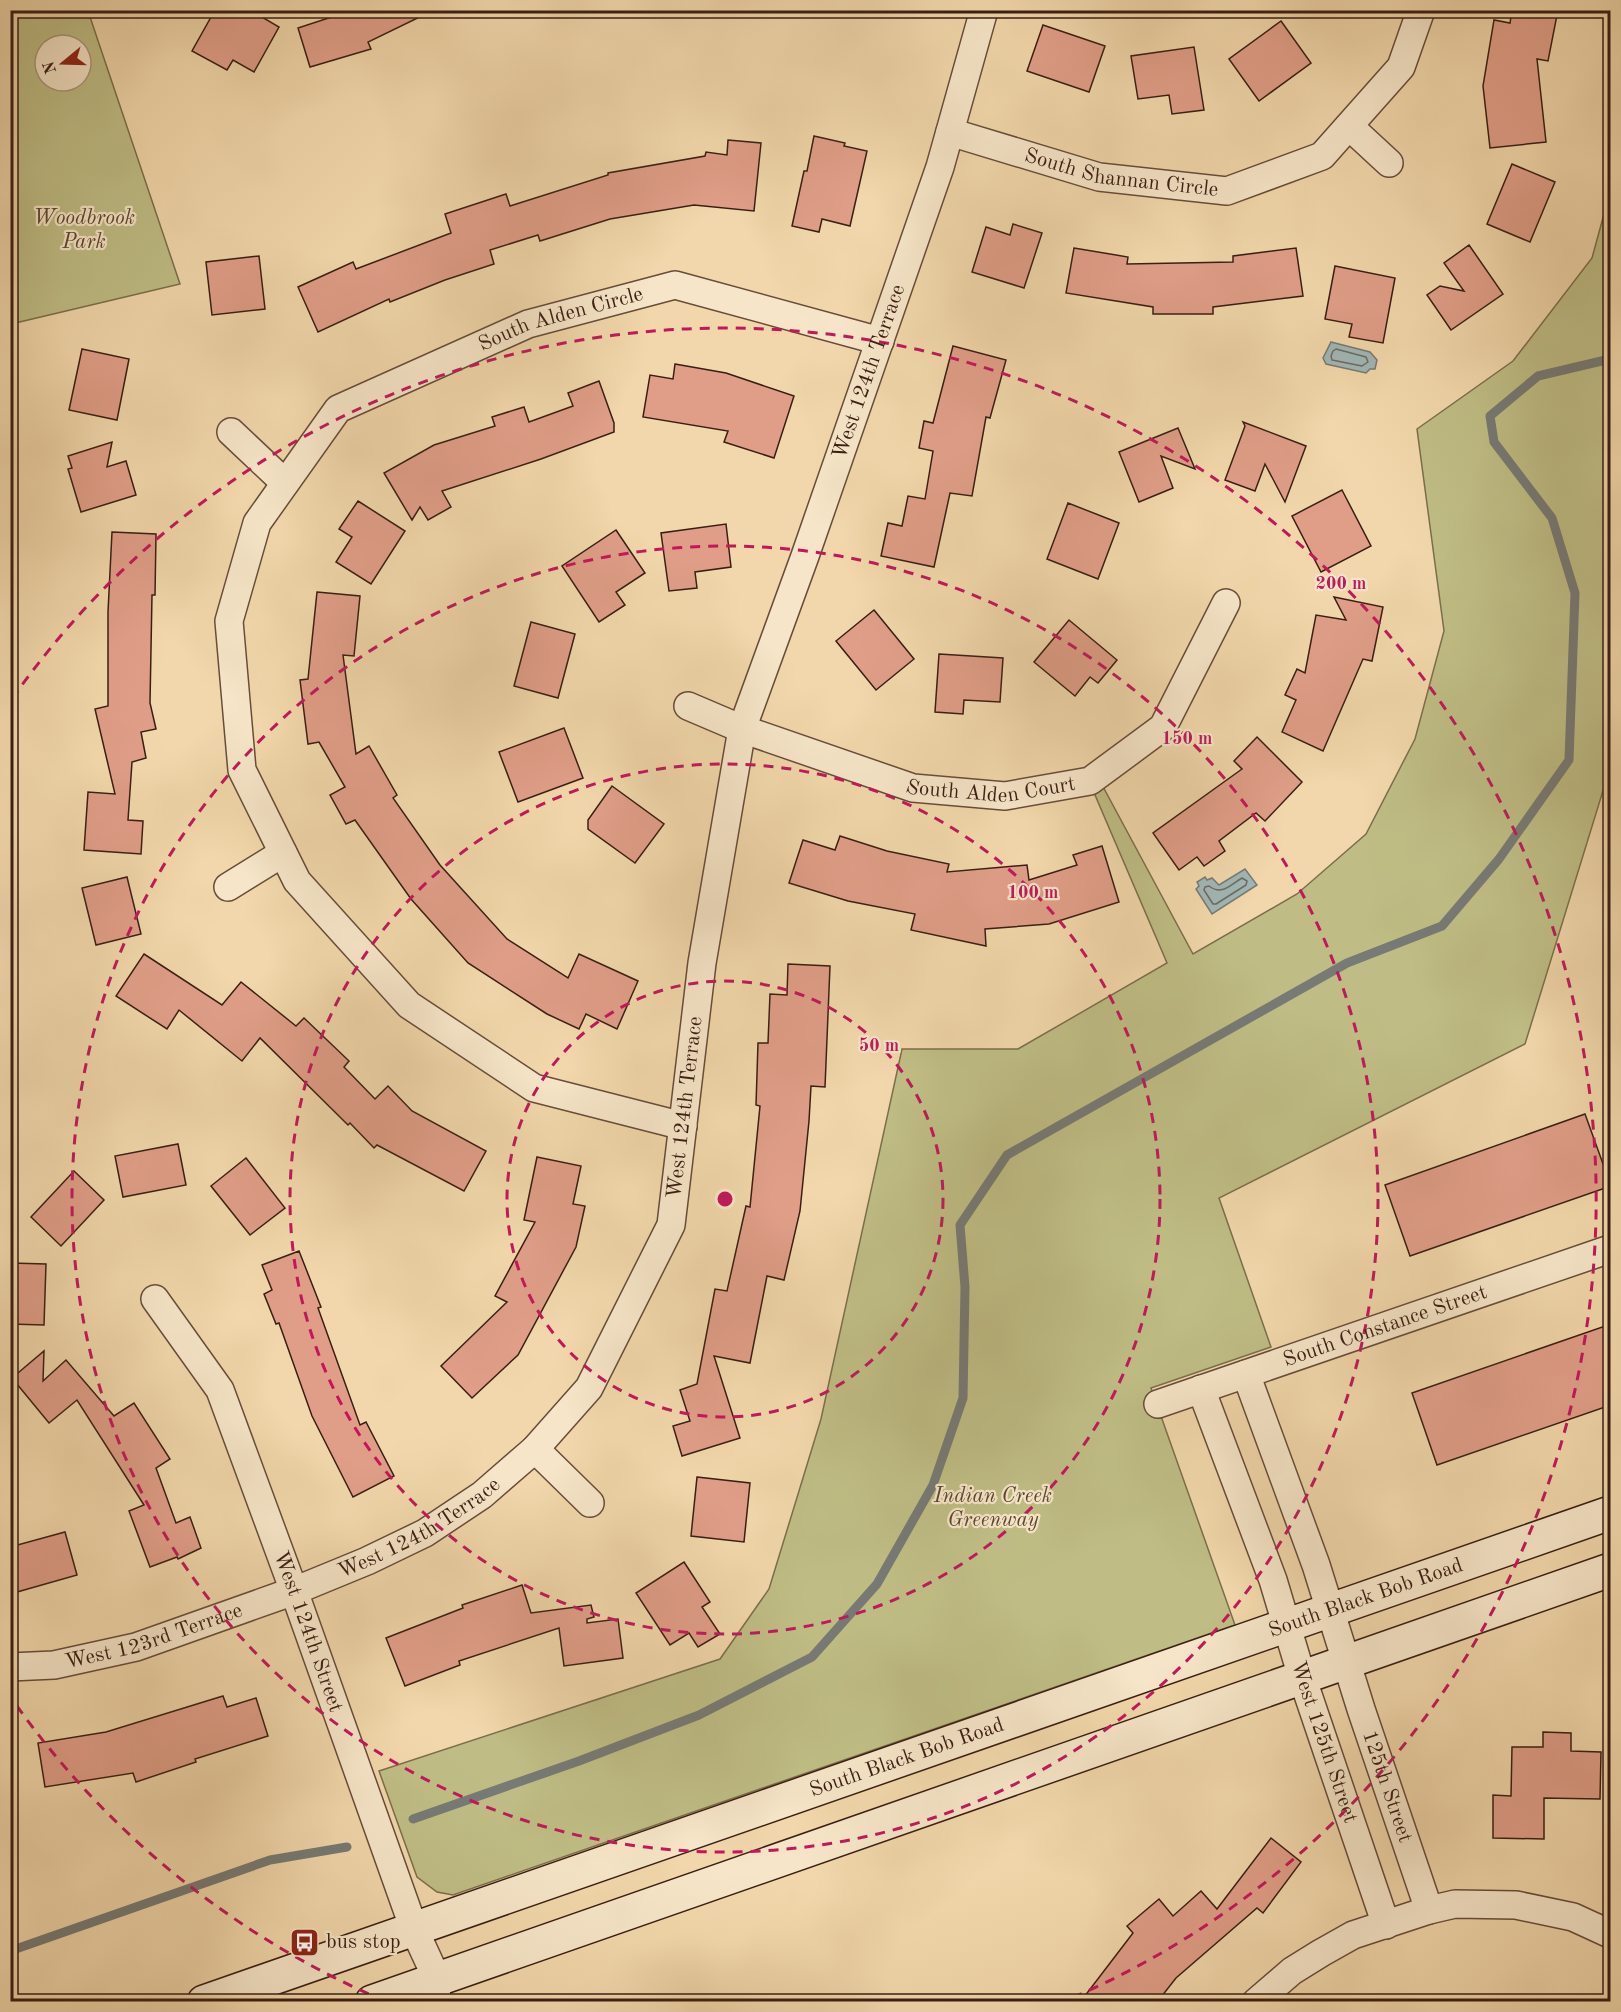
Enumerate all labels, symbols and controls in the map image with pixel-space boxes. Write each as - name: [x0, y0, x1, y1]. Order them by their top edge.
- north arrow: [33, 33, 93, 93]
- text: N: [41, 58, 60, 76]
- street label: South Shannan Circle: [1022, 145, 1219, 200]
- park label: Woodbrook Park: [33, 208, 135, 253]
- street label: West 124th Terrace: [829, 282, 909, 462]
- street label: South Alden Circle: [475, 283, 645, 355]
- text: 200 m: [1316, 575, 1366, 593]
- text: 150 m: [1162, 730, 1212, 748]
- street label: South Alden Court: [903, 773, 1077, 807]
- text: 100 m: [1008, 884, 1058, 902]
- street label: West 124th Terrace: [664, 1015, 706, 1200]
- text: 50 m: [859, 1037, 899, 1055]
- centre of rings: [715, 1189, 735, 1209]
- street label: South Constance Street: [1280, 1282, 1490, 1371]
- street label: West 124th Terrace: [335, 1474, 504, 1582]
- park label: Indian Creek Greenway: [933, 1486, 1052, 1531]
- street label: West 124th Street: [270, 1548, 347, 1715]
- street label: South Black Bob Road: [1266, 1554, 1466, 1641]
- street label: West 123rd Terrace: [63, 1600, 245, 1673]
- street label: West 125th Street: [1287, 1659, 1361, 1826]
- street label: South Black Bob Road: [807, 1714, 1007, 1801]
- street label: 125th Street: [1358, 1728, 1416, 1845]
- bus stop icon: bus stop: [289, 1926, 321, 1958]
- place label: bus stop: [326, 1932, 401, 1953]

